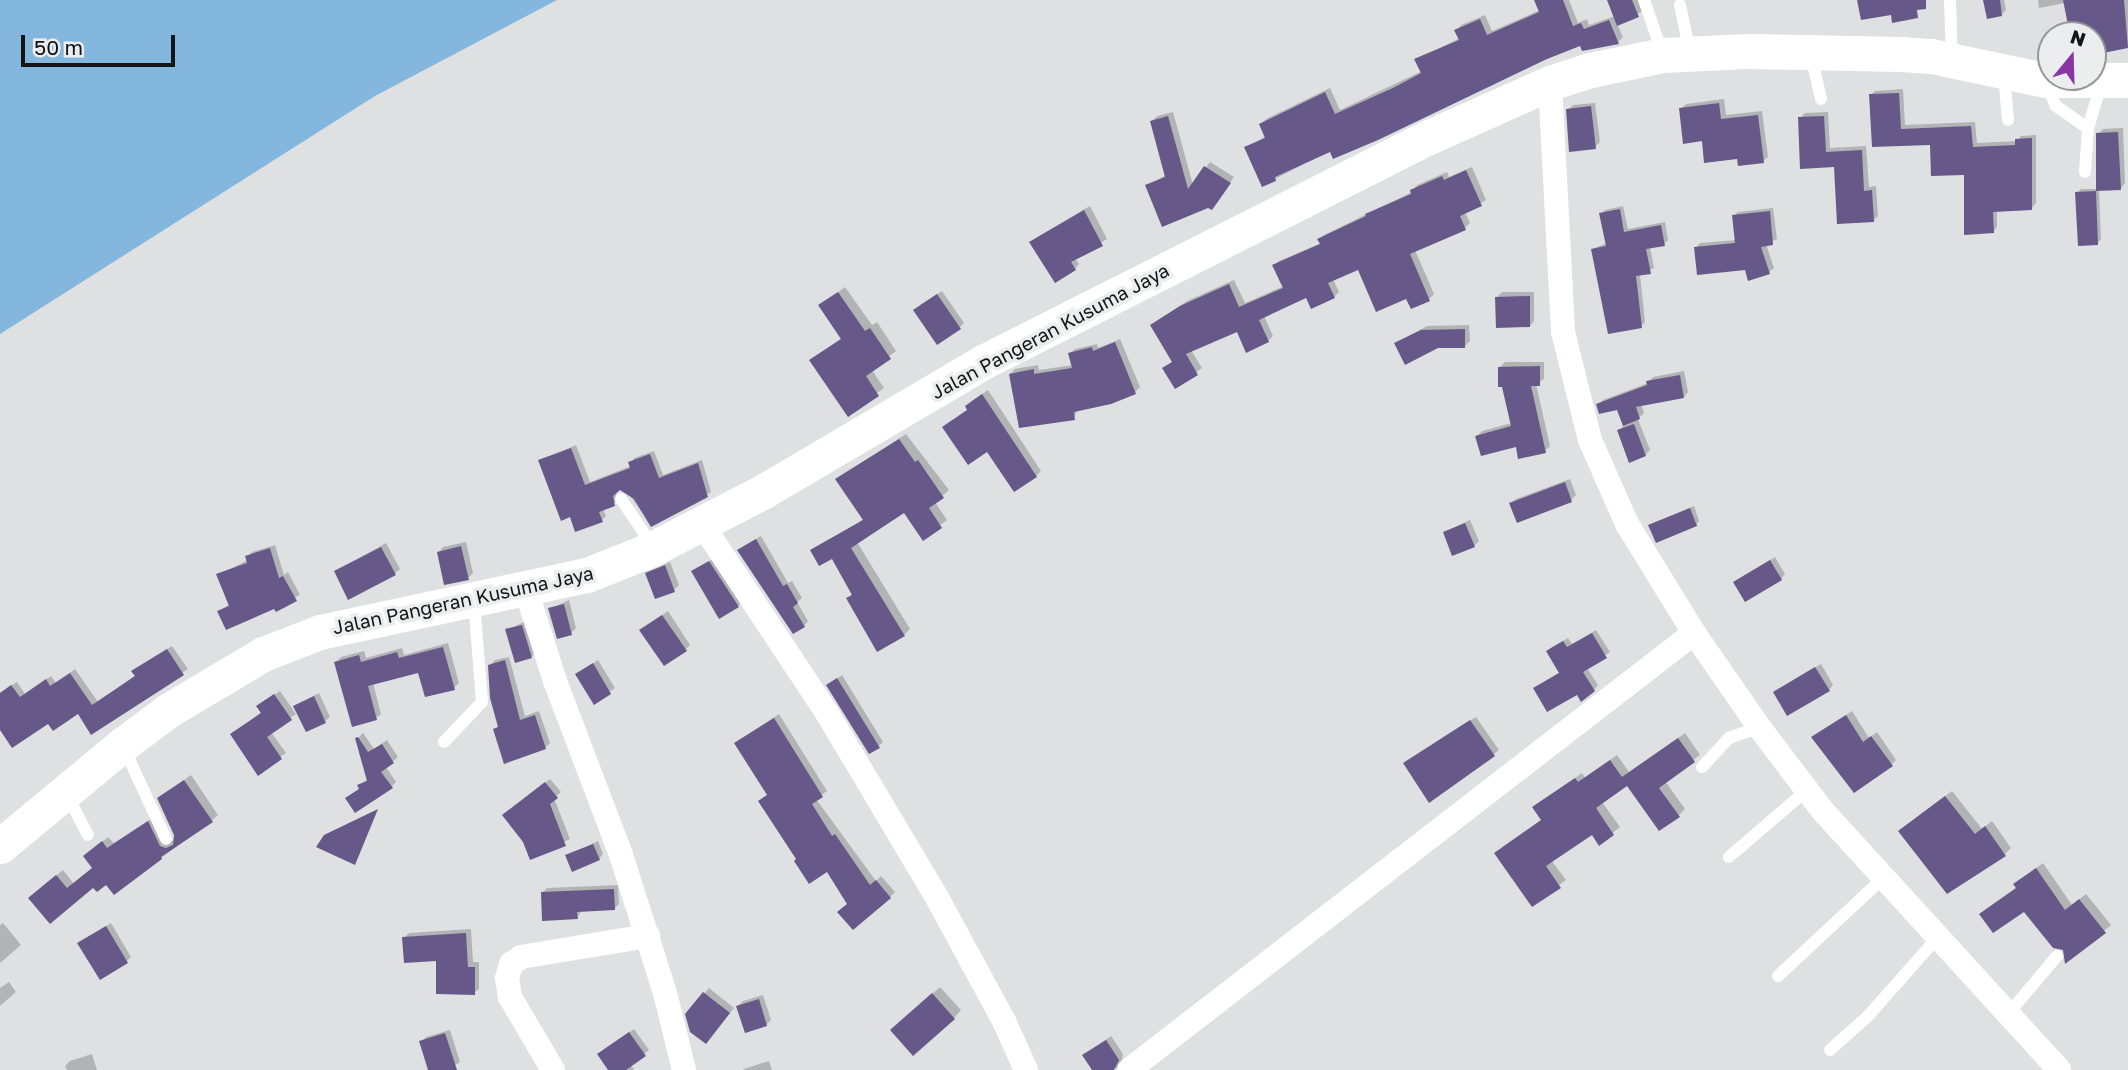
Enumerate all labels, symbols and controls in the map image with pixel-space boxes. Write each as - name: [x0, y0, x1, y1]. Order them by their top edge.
- scale bar: [24, 21, 178, 65]
- north arrow: [2037, 21, 2107, 91]
- text: N: [2068, 24, 2089, 51]
- text: 50 m: [34, 34, 83, 60]
- street label: Jalan Pangeran Kusuma Jaya: [927, 258, 1173, 404]
- street label: Jalan Pangeran Kusuma Jaya: [330, 561, 596, 639]

